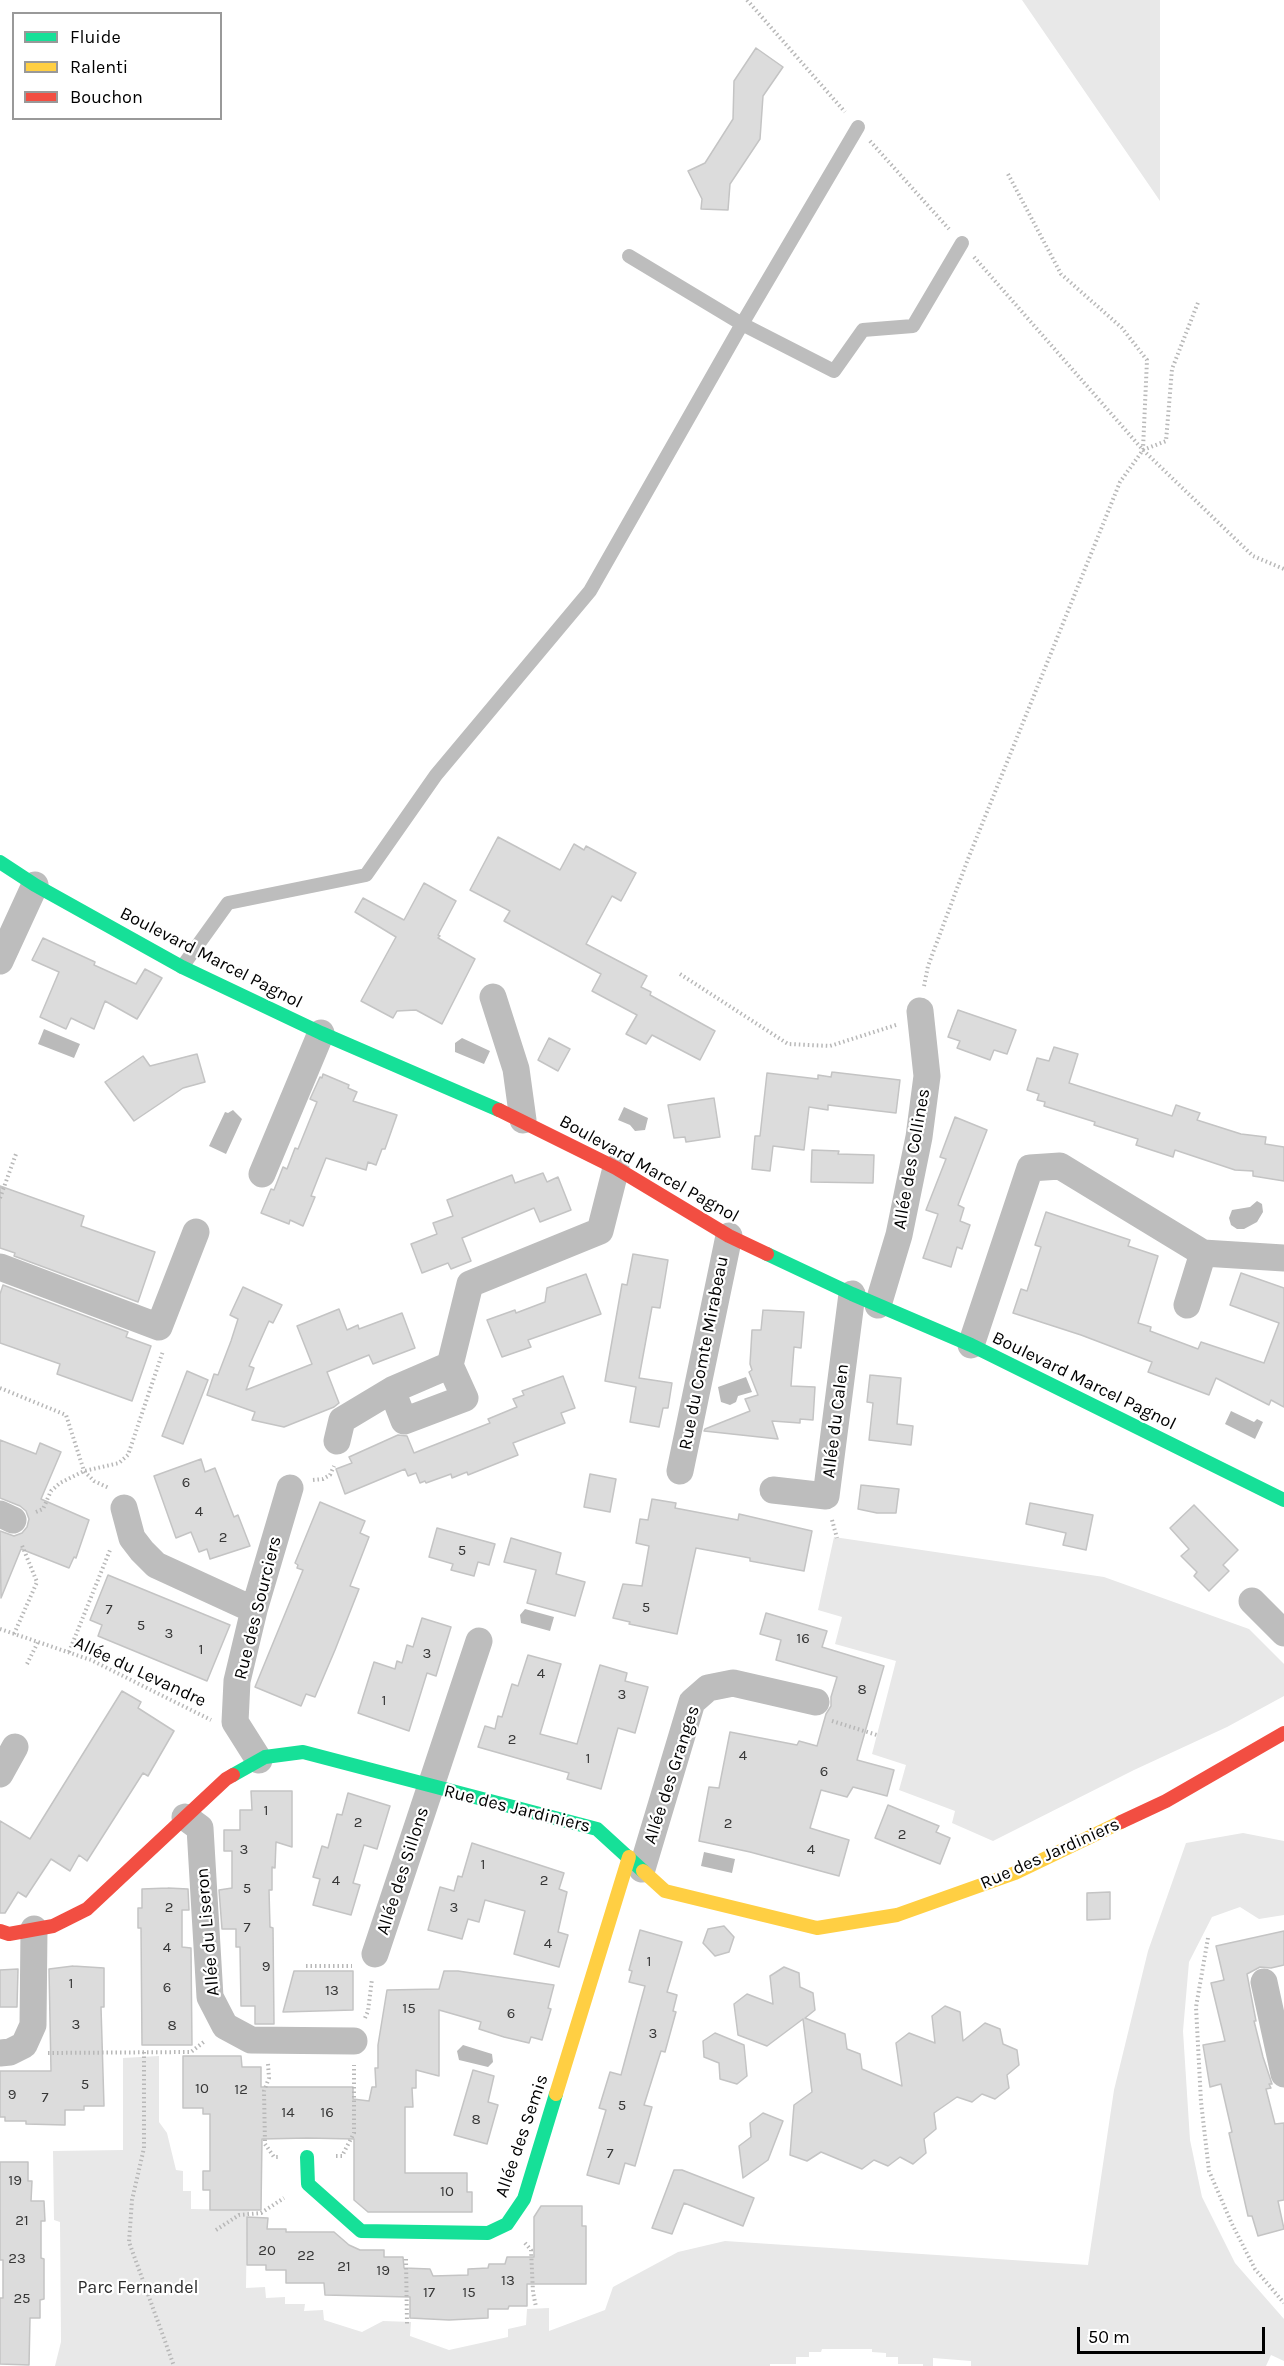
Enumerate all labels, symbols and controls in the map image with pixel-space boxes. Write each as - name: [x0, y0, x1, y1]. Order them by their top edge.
- legend: [12, 12, 222, 120]
- text: Fluide: [70, 26, 121, 48]
- text: Ralenti: [70, 56, 128, 78]
- text: Bouchon: [70, 86, 143, 108]
- street label: Boulevard Marcel Pagnol: [116, 903, 306, 1013]
- street label: Allée des Collines: [889, 1087, 935, 1231]
- street label: Boulevard Marcel Pagnol: [555, 1111, 743, 1227]
- street label: Rue du Comte Mirabeau: [675, 1254, 733, 1452]
- street label: Boulevard Marcel Pagnol: [989, 1327, 1179, 1435]
- street label: Allée du Calen: [818, 1363, 854, 1479]
- house number: 6: [182, 1474, 190, 1492]
- house number: 4: [195, 1503, 203, 1521]
- house number: 2: [219, 1529, 227, 1547]
- street label: Rue des Sourciers: [230, 1534, 286, 1682]
- house number: 5: [458, 1542, 466, 1560]
- house number: 5: [642, 1599, 650, 1617]
- house number: 7: [105, 1601, 113, 1619]
- house number: 5: [137, 1617, 145, 1635]
- house number: 3: [165, 1625, 173, 1643]
- house number: 16: [796, 1630, 810, 1648]
- street label: Allée du Levandre: [71, 1632, 209, 1712]
- house number: 1: [199, 1641, 203, 1659]
- house number: 3: [423, 1645, 431, 1663]
- house number: 4: [537, 1665, 545, 1683]
- house number: 8: [857, 1681, 867, 1699]
- house number: 3: [618, 1686, 626, 1704]
- house number: 1: [382, 1692, 386, 1710]
- street label: Allée des Granges: [639, 1703, 705, 1847]
- house number: 2: [508, 1731, 516, 1749]
- house number: 4: [739, 1747, 747, 1765]
- house number: 1: [586, 1750, 590, 1768]
- house number: 6: [820, 1763, 828, 1781]
- street label: Rue des Jardiniers: [442, 1780, 592, 1838]
- house number: 1: [264, 1802, 268, 1820]
- street label: Allée des Sillons: [372, 1804, 434, 1938]
- house number: 2: [354, 1814, 362, 1832]
- street label: Rue des Jardiniers: [977, 1814, 1123, 1894]
- house number: 2: [724, 1815, 732, 1833]
- house number: 2: [898, 1826, 906, 1844]
- house number: 3: [240, 1841, 248, 1859]
- house number: 4: [807, 1841, 815, 1859]
- house number: 1: [481, 1856, 485, 1874]
- street label: Allée du Liseron: [192, 1867, 224, 1997]
- house number: 4: [332, 1872, 340, 1890]
- house number: 2: [540, 1872, 548, 1890]
- house number: 5: [243, 1880, 251, 1898]
- house number: 2: [165, 1899, 173, 1917]
- house number: 3: [450, 1899, 458, 1917]
- house number: 7: [243, 1919, 251, 1937]
- house number: 4: [544, 1935, 552, 1953]
- house number: 4: [163, 1939, 171, 1957]
- house number: 1: [647, 1953, 651, 1971]
- house number: 9: [262, 1958, 270, 1976]
- house number: 1: [69, 1975, 73, 1993]
- house number: 6: [163, 1979, 171, 1997]
- house number: 13: [325, 1982, 339, 2000]
- house number: 15: [402, 2000, 416, 2018]
- house number: 6: [507, 2005, 515, 2023]
- house number: 3: [72, 2016, 80, 2034]
- house number: 8: [167, 2017, 177, 2035]
- house number: 3: [649, 2025, 657, 2043]
- street label: Allée des Semis: [491, 2072, 553, 2200]
- house number: 5: [81, 2076, 89, 2094]
- house number: 10: [195, 2080, 209, 2098]
- house number: 12: [234, 2081, 248, 2099]
- house number: 9: [8, 2086, 16, 2104]
- house number: 7: [41, 2089, 49, 2107]
- house number: 5: [618, 2097, 626, 2115]
- house number: 14: [281, 2104, 295, 2122]
- house number: 16: [320, 2104, 334, 2122]
- house number: 8: [471, 2111, 481, 2129]
- house number: 7: [606, 2145, 614, 2163]
- house number: 19: [8, 2172, 22, 2190]
- house number: 10: [440, 2183, 454, 2201]
- house number: 21: [15, 2212, 29, 2230]
- house number: 20: [258, 2242, 276, 2260]
- house number: 22: [297, 2247, 315, 2265]
- house number: 23: [8, 2250, 26, 2268]
- house number: 21: [337, 2258, 351, 2276]
- house number: 19: [376, 2262, 390, 2280]
- house number: 13: [501, 2272, 515, 2290]
- park label: Parc Fernandel: [77, 2277, 199, 2299]
- house number: 17: [423, 2284, 435, 2302]
- house number: 15: [462, 2284, 476, 2302]
- house number: 25: [13, 2290, 31, 2308]
- scale bar: [1080, 2315, 1268, 2353]
- text: 50 m: [1088, 2326, 1130, 2348]

